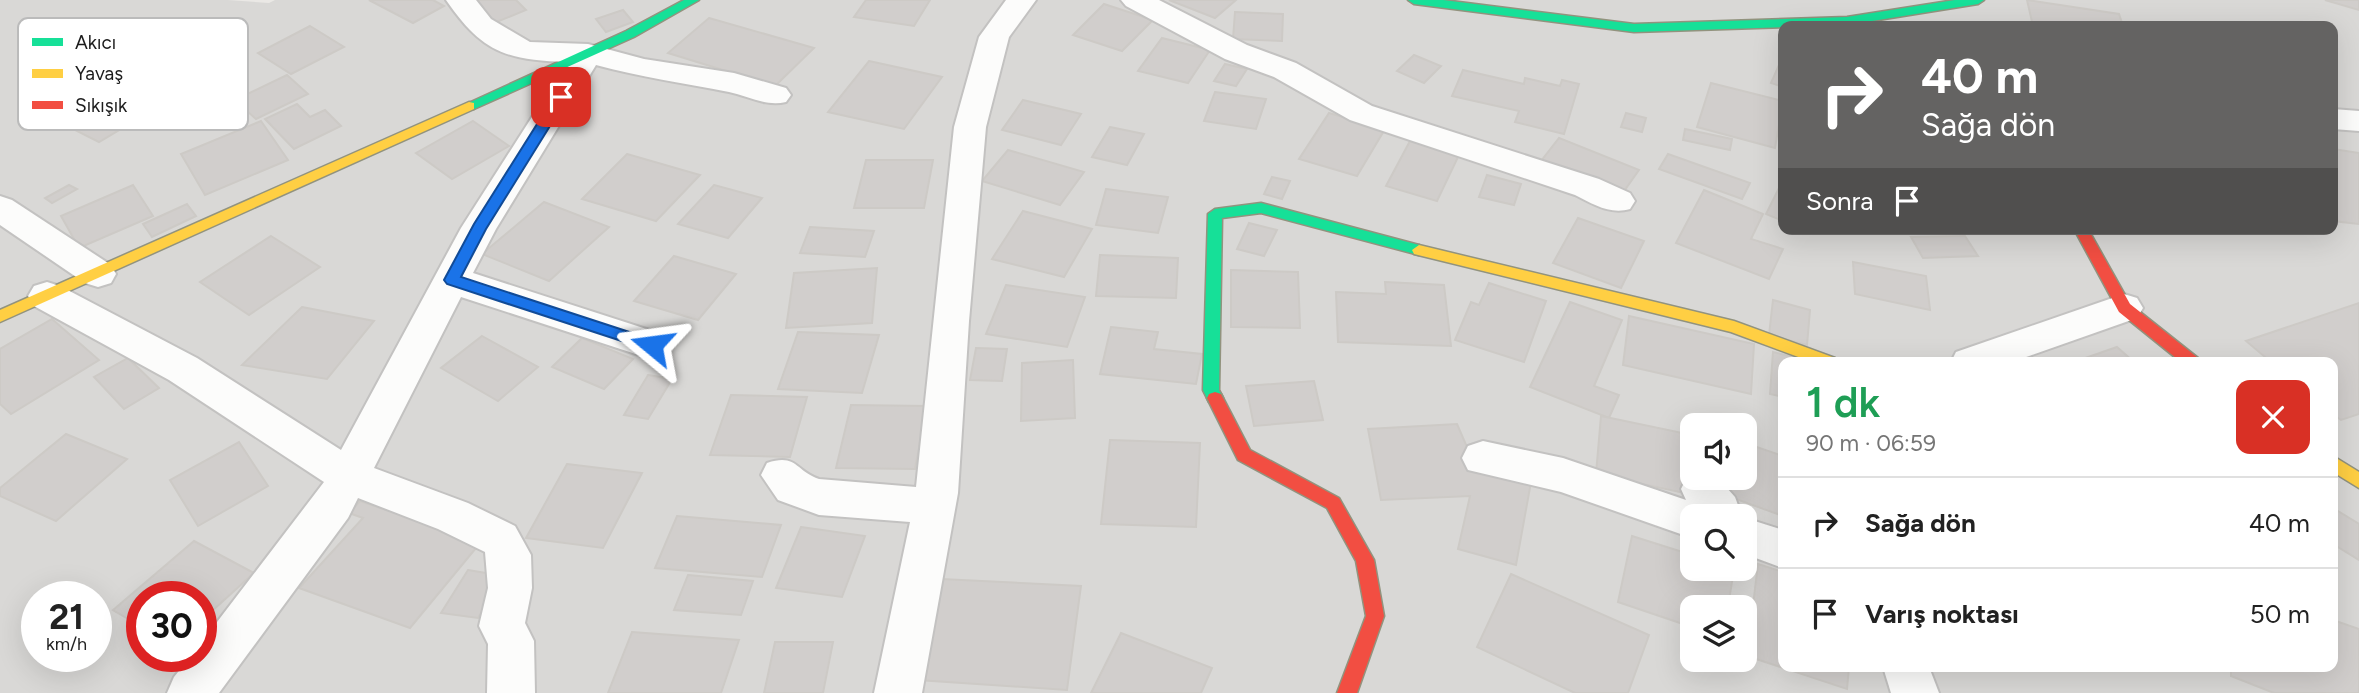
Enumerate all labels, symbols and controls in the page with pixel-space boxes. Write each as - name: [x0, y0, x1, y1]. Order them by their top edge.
- legend: [18, 18, 248, 130]
- text: Akıcı: [75, 31, 116, 54]
- text: 40 m: [1921, 46, 2038, 105]
- icon: right: [1806, 49, 1897, 140]
- text: Yavaş: [75, 62, 123, 85]
- pin: [531, 67, 591, 127]
- icon: arrive: [542, 78, 580, 116]
- text: Sıkışık: [75, 94, 128, 117]
- text: Sağa dön: [1921, 106, 2055, 144]
- icon: arrive: [1888, 182, 1926, 220]
- text: Sonra: [1806, 185, 1874, 217]
- position arrow: [615, 308, 689, 382]
- text: 1 dk: [1806, 377, 1880, 428]
- button: close: [2236, 380, 2310, 454]
- map controls: [1680, 413, 1757, 672]
- button: sound: [1680, 413, 1757, 490]
- text: 90 m · 06:59: [1806, 429, 1936, 457]
- button: search: [1680, 504, 1757, 581]
- icon: right: [1806, 504, 1844, 542]
- text: Sağa dön: [1865, 507, 1976, 539]
- text: 40 m: [2249, 507, 2310, 539]
- speed limit sign: 30: [126, 581, 217, 672]
- button: layers: [1680, 595, 1757, 672]
- icon: arrive: [1806, 595, 1844, 633]
- text: 21: [49, 596, 84, 638]
- text: Varış noktası: [1865, 598, 2019, 630]
- text: 50 m: [2250, 598, 2310, 630]
- text: km/h: [46, 633, 87, 655]

